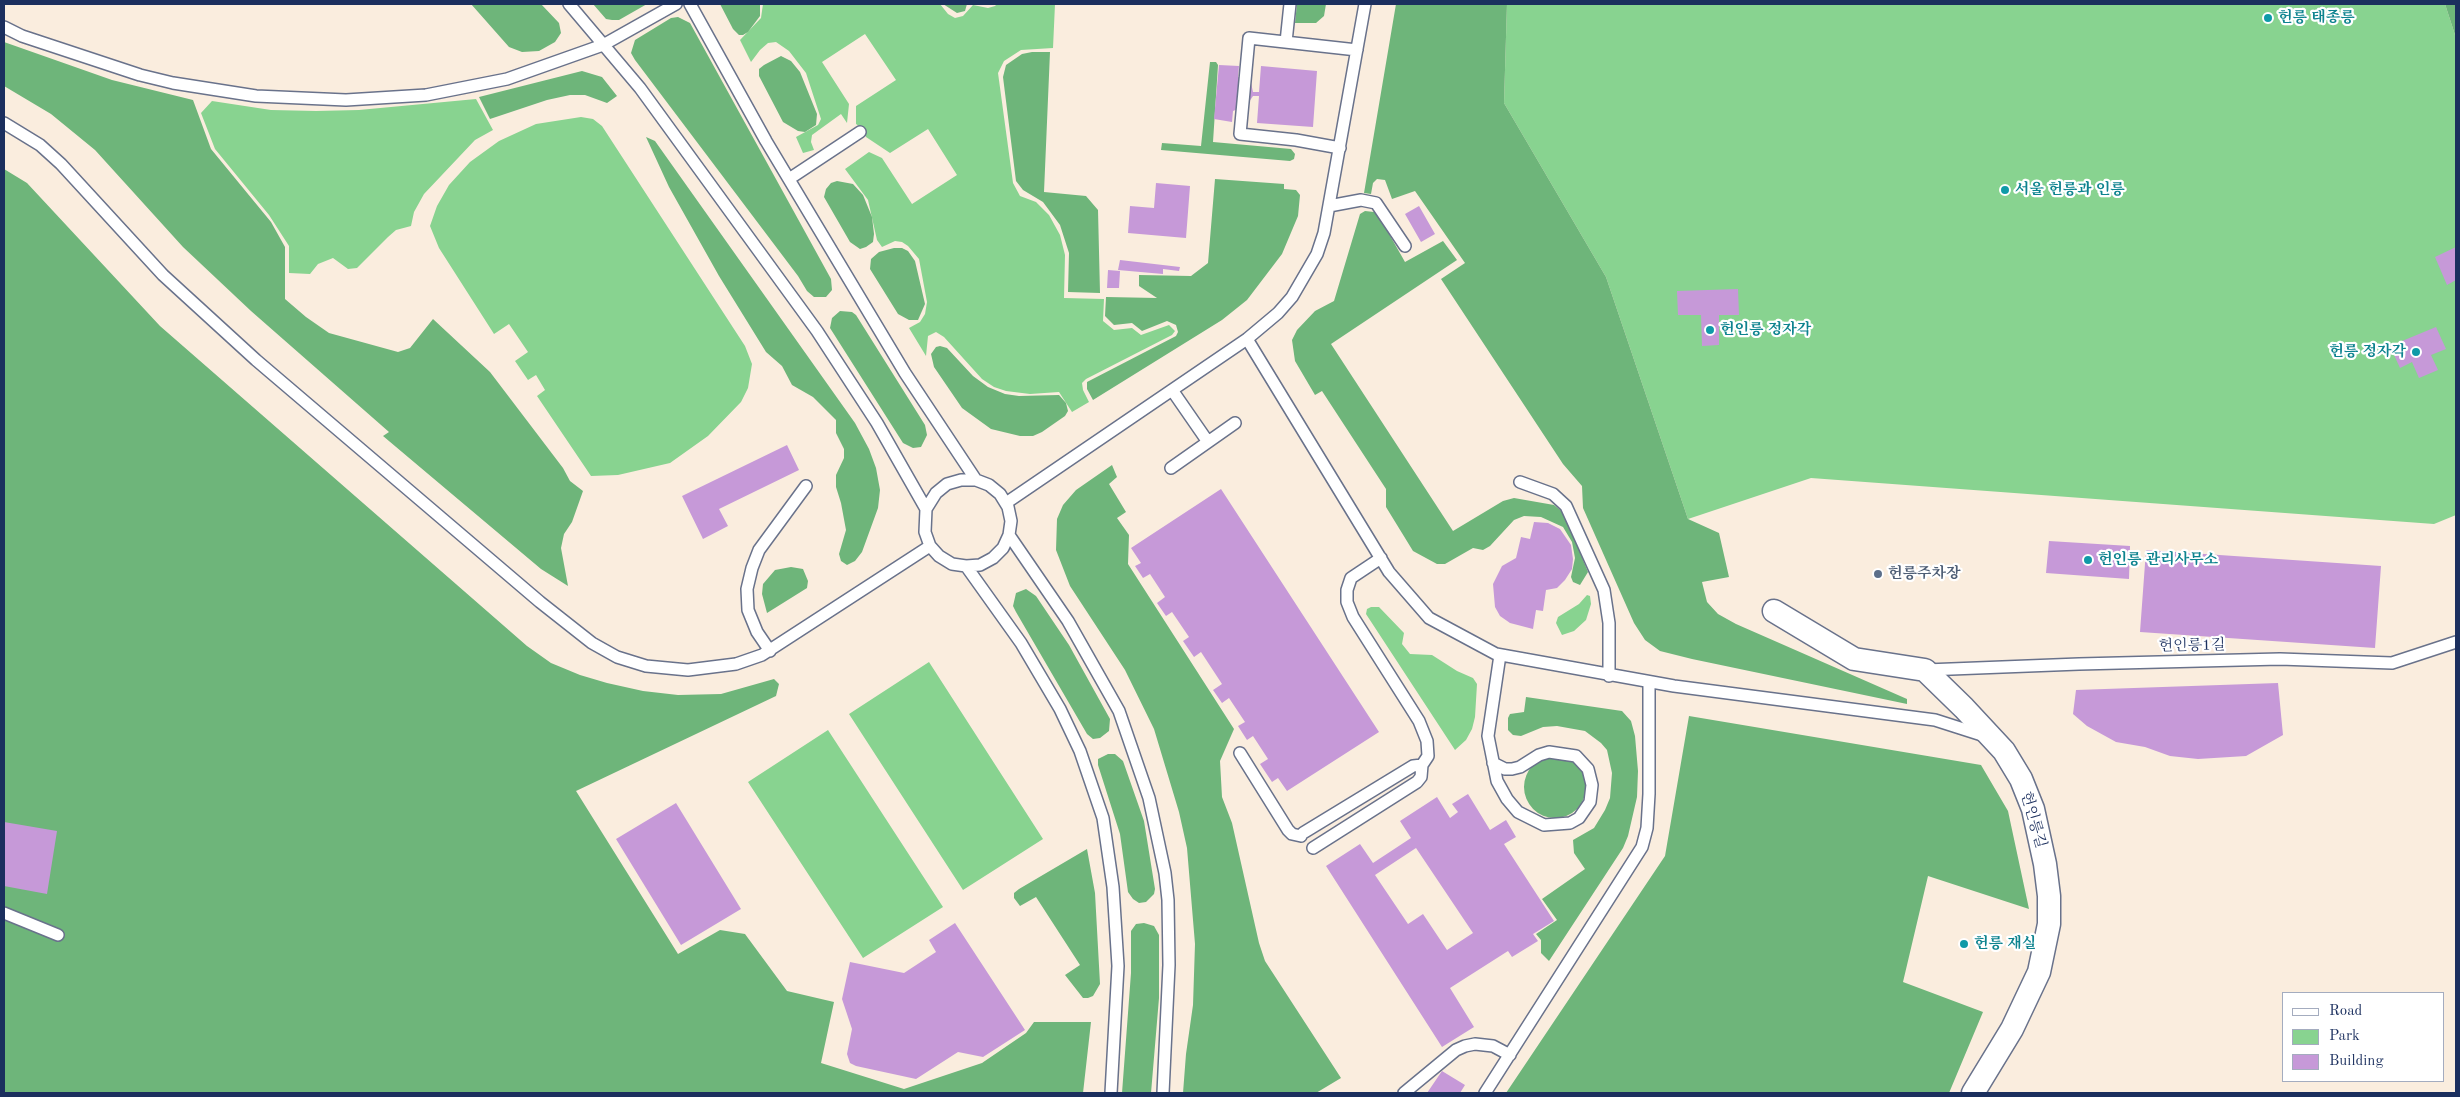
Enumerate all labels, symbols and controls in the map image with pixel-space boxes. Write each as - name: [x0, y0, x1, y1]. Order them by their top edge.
- place label: 헌릉 태종릉: [2278, 9, 2355, 27]
- marker: 헌릉 태종릉: [2262, 12, 2274, 24]
- place label: 서울 헌릉과 인릉: [2015, 181, 2125, 199]
- marker: 서울 헌릉과 인릉: [1999, 184, 2011, 196]
- place label: 헌인릉 정자각: [1720, 321, 1811, 339]
- marker: 헌인릉 정자각: [1704, 324, 1716, 336]
- place label: 헌릉 정자각: [2329, 343, 2406, 361]
- marker: 헌릉 정자각: [2410, 346, 2422, 358]
- place label: 헌인릉 관리사무소: [2098, 551, 2218, 569]
- marker: 헌인릉 관리사무소: [2082, 554, 2094, 566]
- place label: 헌릉주차장: [1888, 565, 1960, 583]
- marker: 헌릉주차장: [1872, 568, 1884, 580]
- street label: 헌인릉1길: [2159, 636, 2225, 656]
- street label: 헌인릉길: [2016, 790, 2050, 850]
- place label: 헌릉 재실: [1974, 935, 2036, 953]
- marker: 헌릉 재실: [1958, 938, 1970, 950]
- legend: [2282, 992, 2445, 1082]
- text: Road: [2329, 1004, 2362, 1019]
- text: Park: [2329, 1029, 2360, 1044]
- text: Building: [2329, 1054, 2384, 1069]

